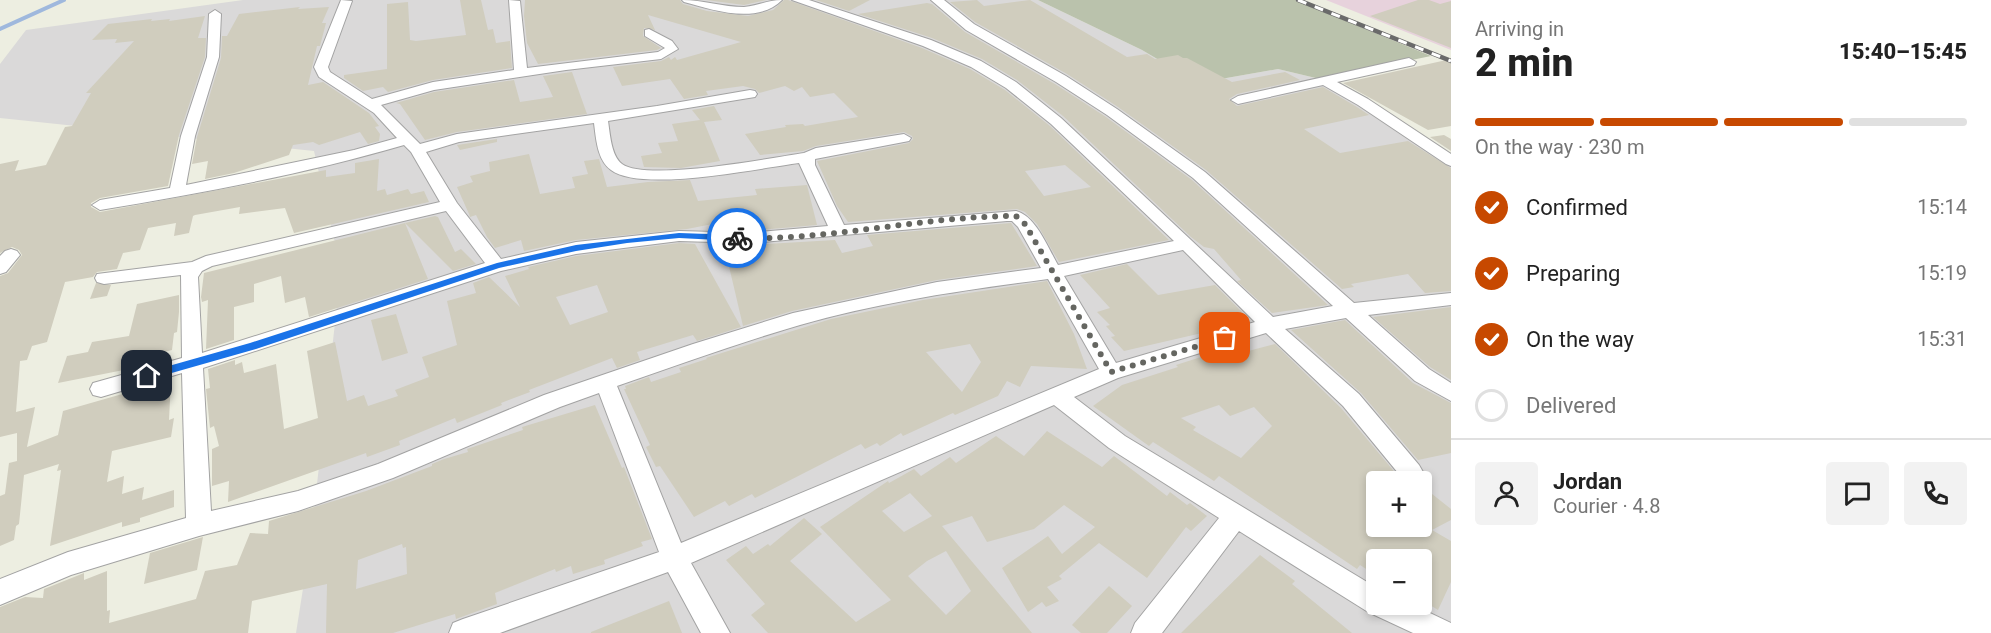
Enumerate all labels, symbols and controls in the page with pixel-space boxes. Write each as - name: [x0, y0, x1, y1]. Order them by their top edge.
- text: Arriving in: [1475, 17, 1564, 41]
- text: 15:40–15:45: [1839, 39, 1967, 64]
- text: 2 min: [1475, 40, 1573, 86]
- text: On the way · 230 m: [1475, 135, 1644, 159]
- icon: check: [1475, 191, 1508, 224]
- text: Confirmed: [1526, 195, 1628, 220]
- text: 15:14: [1917, 195, 1967, 219]
- courier: [707, 208, 767, 268]
- icon: bike: [721, 222, 754, 255]
- icon: check: [1475, 257, 1508, 290]
- text: Preparing: [1526, 261, 1620, 286]
- text: 15:19: [1917, 261, 1967, 285]
- pin: [1199, 312, 1250, 363]
- icon: bag: [1208, 321, 1241, 354]
- icon: check: [1475, 323, 1508, 356]
- text: On the way: [1526, 327, 1634, 352]
- text: 15:31: [1917, 327, 1967, 351]
- pin: [121, 350, 172, 401]
- icon: home: [130, 359, 163, 392]
- text: Delivered: [1526, 393, 1616, 418]
- button: person: [1475, 462, 1538, 525]
- button: chat: [1826, 462, 1889, 525]
- button: phone: [1904, 462, 1967, 525]
- text: Jordan: [1553, 469, 1622, 494]
- map controls: [1366, 471, 1432, 615]
- button: +: [1366, 471, 1432, 537]
- text: Courier · 4.8: [1553, 494, 1660, 518]
- button: −: [1366, 549, 1432, 615]

